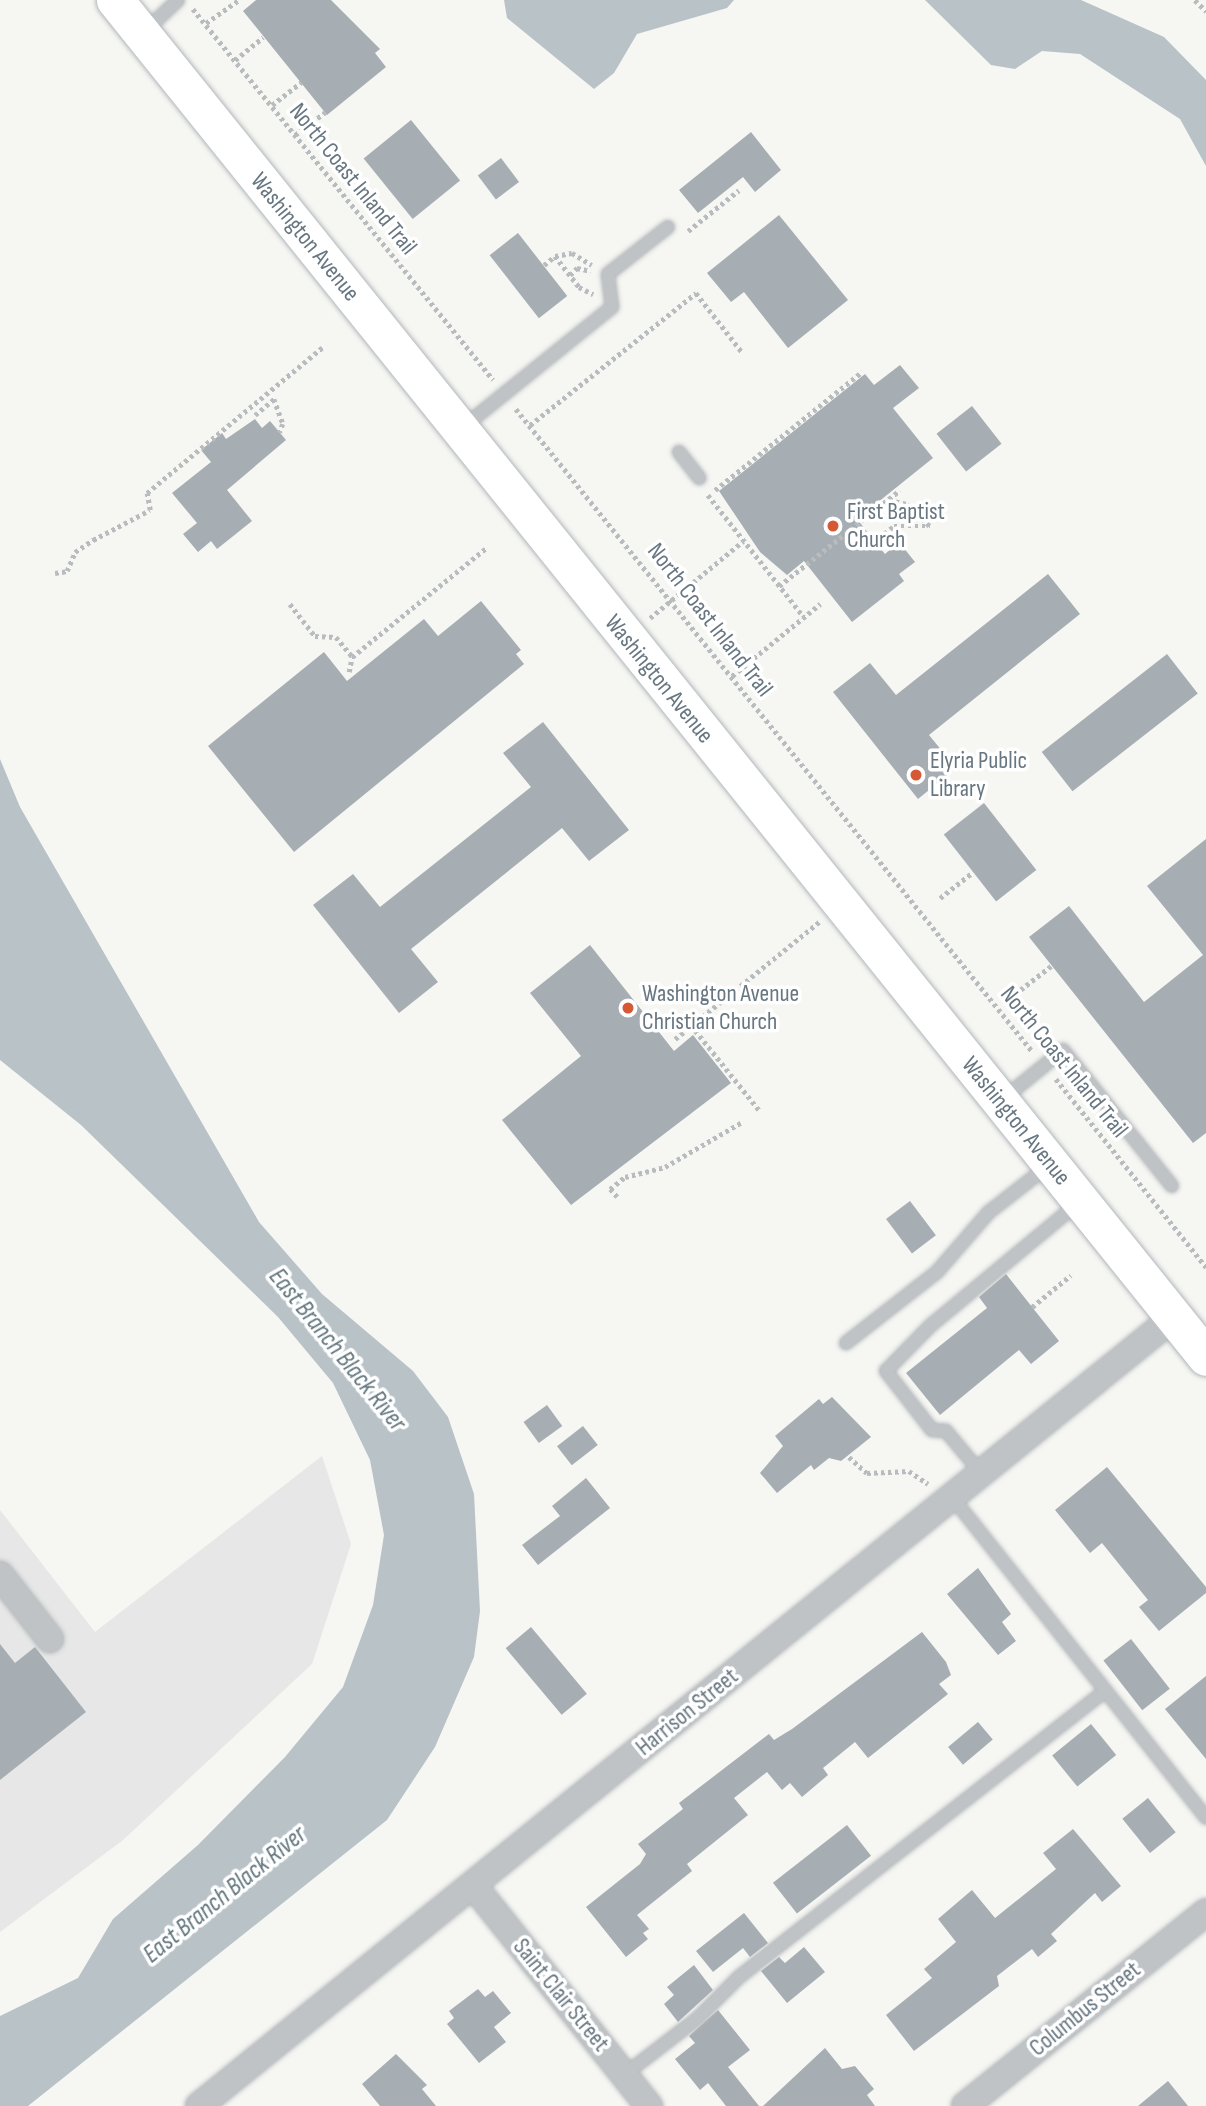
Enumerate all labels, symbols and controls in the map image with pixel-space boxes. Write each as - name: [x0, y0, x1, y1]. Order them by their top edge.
- street label: North Coast Inland Trail: [283, 97, 423, 261]
- street label: Washington Avenue: [244, 167, 366, 307]
- place label: First Baptist Church: [847, 498, 945, 554]
- marker: First Baptist Church: [825, 518, 841, 534]
- street label: North Coast Inland Trail: [641, 538, 779, 702]
- street label: Washington Avenue: [598, 609, 720, 749]
- place label: Elyria Public Library: [930, 747, 1027, 803]
- marker: Elyria Public Library: [908, 767, 924, 783]
- place label: Washington Avenue Christian Church: [642, 980, 799, 1036]
- street label: North Coast Inland Trail: [994, 980, 1134, 1144]
- marker: Washington Avenue Christian Church: [620, 1000, 636, 1016]
- street label: Washington Avenue: [955, 1051, 1077, 1191]
- water label: East Branch Black River: [262, 1262, 412, 1438]
- street label: Harrison Street: [630, 1662, 744, 1762]
- water label: East Branch Black River: [137, 1820, 313, 1970]
- street label: Saint Clair Street: [507, 1933, 615, 2057]
- street label: Columbus Street: [1024, 1956, 1146, 2062]

